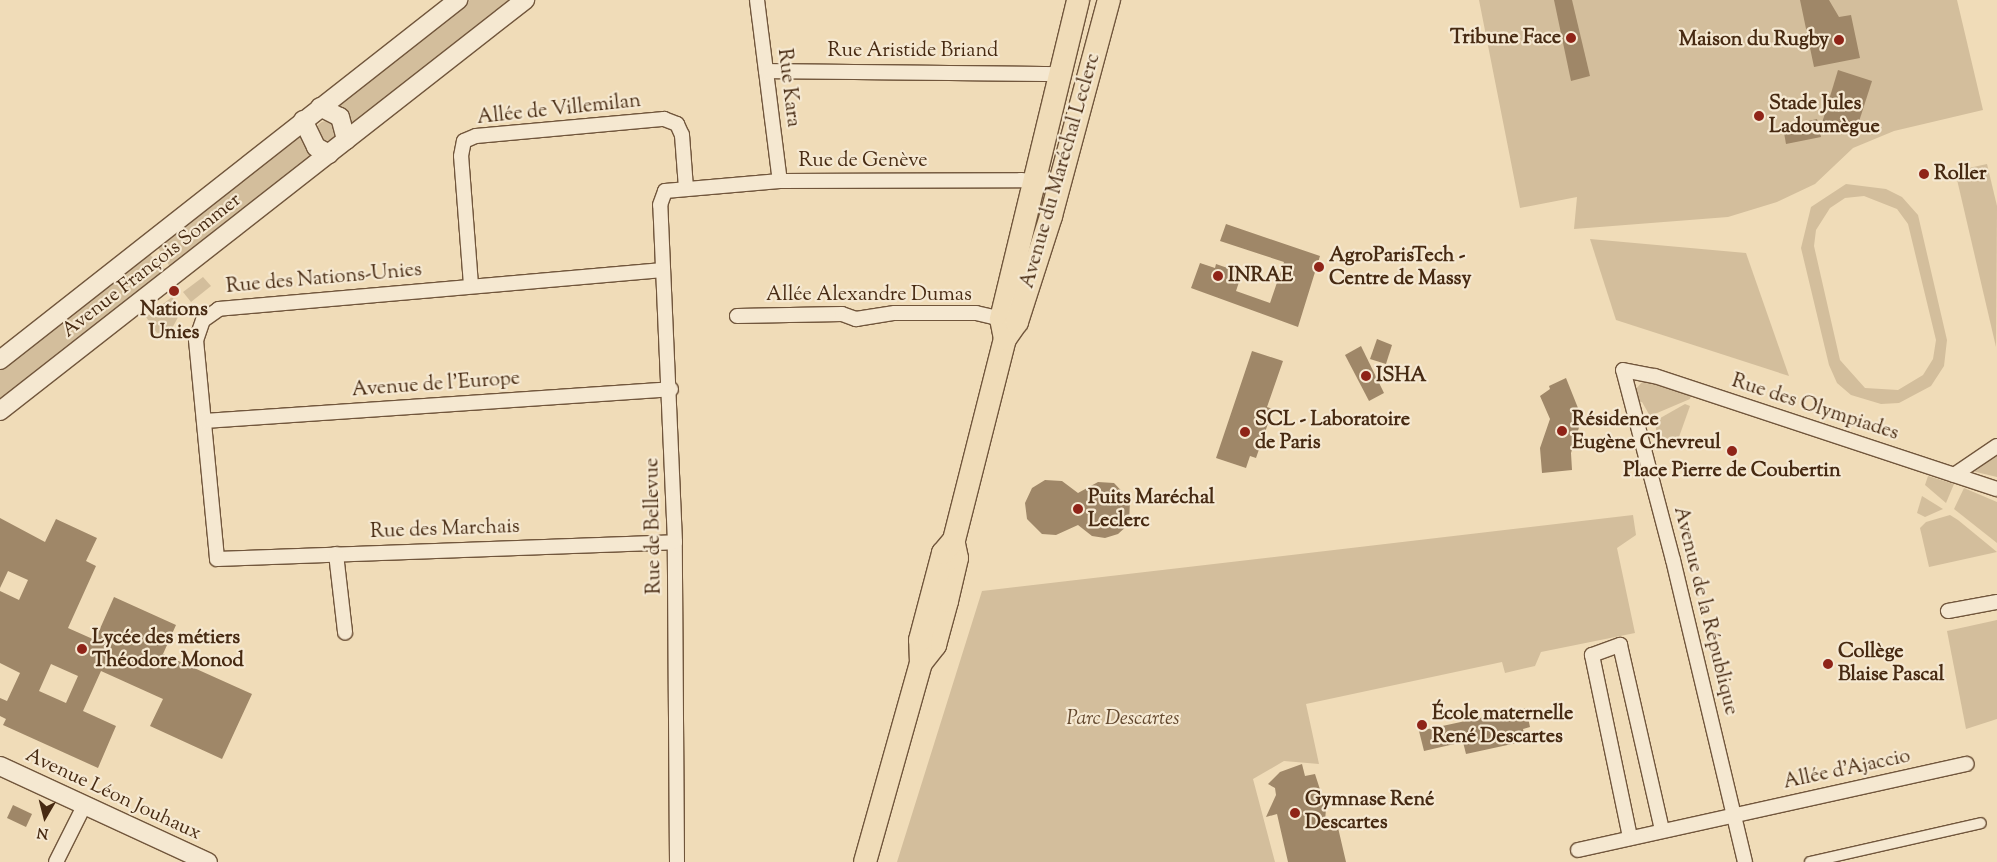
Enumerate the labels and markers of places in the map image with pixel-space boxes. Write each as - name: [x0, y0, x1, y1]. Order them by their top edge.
- place label: Tribune Face: [1450, 26, 1561, 50]
- place label: Maison du Rugby: [1679, 28, 1829, 52]
- marker: Tribune Face: [1565, 32, 1577, 44]
- marker: Maison du Rugby: [1833, 34, 1845, 46]
- place label: Stade Jules Ladoumègue: [1769, 92, 1880, 139]
- marker: Stade Jules Ladoumègue: [1753, 110, 1765, 122]
- place label: Roller: [1934, 162, 1986, 186]
- marker: Roller: [1918, 168, 1930, 180]
- place label: AgroParisTech - Centre de Massy: [1329, 244, 1471, 291]
- marker: AgroParisTech - Centre de Massy: [1313, 261, 1325, 273]
- place label: INRAE: [1228, 264, 1293, 288]
- marker: INRAE: [1212, 270, 1224, 282]
- marker: Nations Unies: [168, 285, 180, 297]
- place label: Nations Unies: [140, 299, 208, 346]
- place label: ISHA: [1376, 364, 1427, 388]
- marker: ISHA: [1360, 370, 1372, 382]
- place label: Résidence Eugène Chevreul: [1572, 408, 1721, 455]
- place label: SCL - Laboratoire de Paris: [1255, 409, 1410, 456]
- marker: Résidence Eugène Chevreul: [1556, 425, 1568, 437]
- marker: SCL - Laboratoire de Paris: [1239, 426, 1251, 438]
- marker: Place Pierre de Coubertin: [1726, 445, 1738, 457]
- place label: Place Pierre de Coubertin: [1623, 459, 1841, 483]
- place label: Puits Maréchal Leclerc: [1088, 486, 1215, 533]
- marker: Puits Maréchal Leclerc: [1072, 503, 1084, 515]
- place label: Lycée des métiers Théodore Monod: [92, 626, 244, 673]
- place label: Collège Blaise Pascal: [1838, 640, 1944, 687]
- marker: Lycée des métiers Théodore Monod: [76, 643, 88, 655]
- marker: Collège Blaise Pascal: [1822, 658, 1834, 670]
- place label: École maternelle René Descartes: [1432, 702, 1573, 749]
- marker: École maternelle René Descartes: [1416, 719, 1428, 731]
- place label: Gymnase René Descartes: [1305, 789, 1434, 836]
- marker: Gymnase René Descartes: [1289, 807, 1301, 819]

